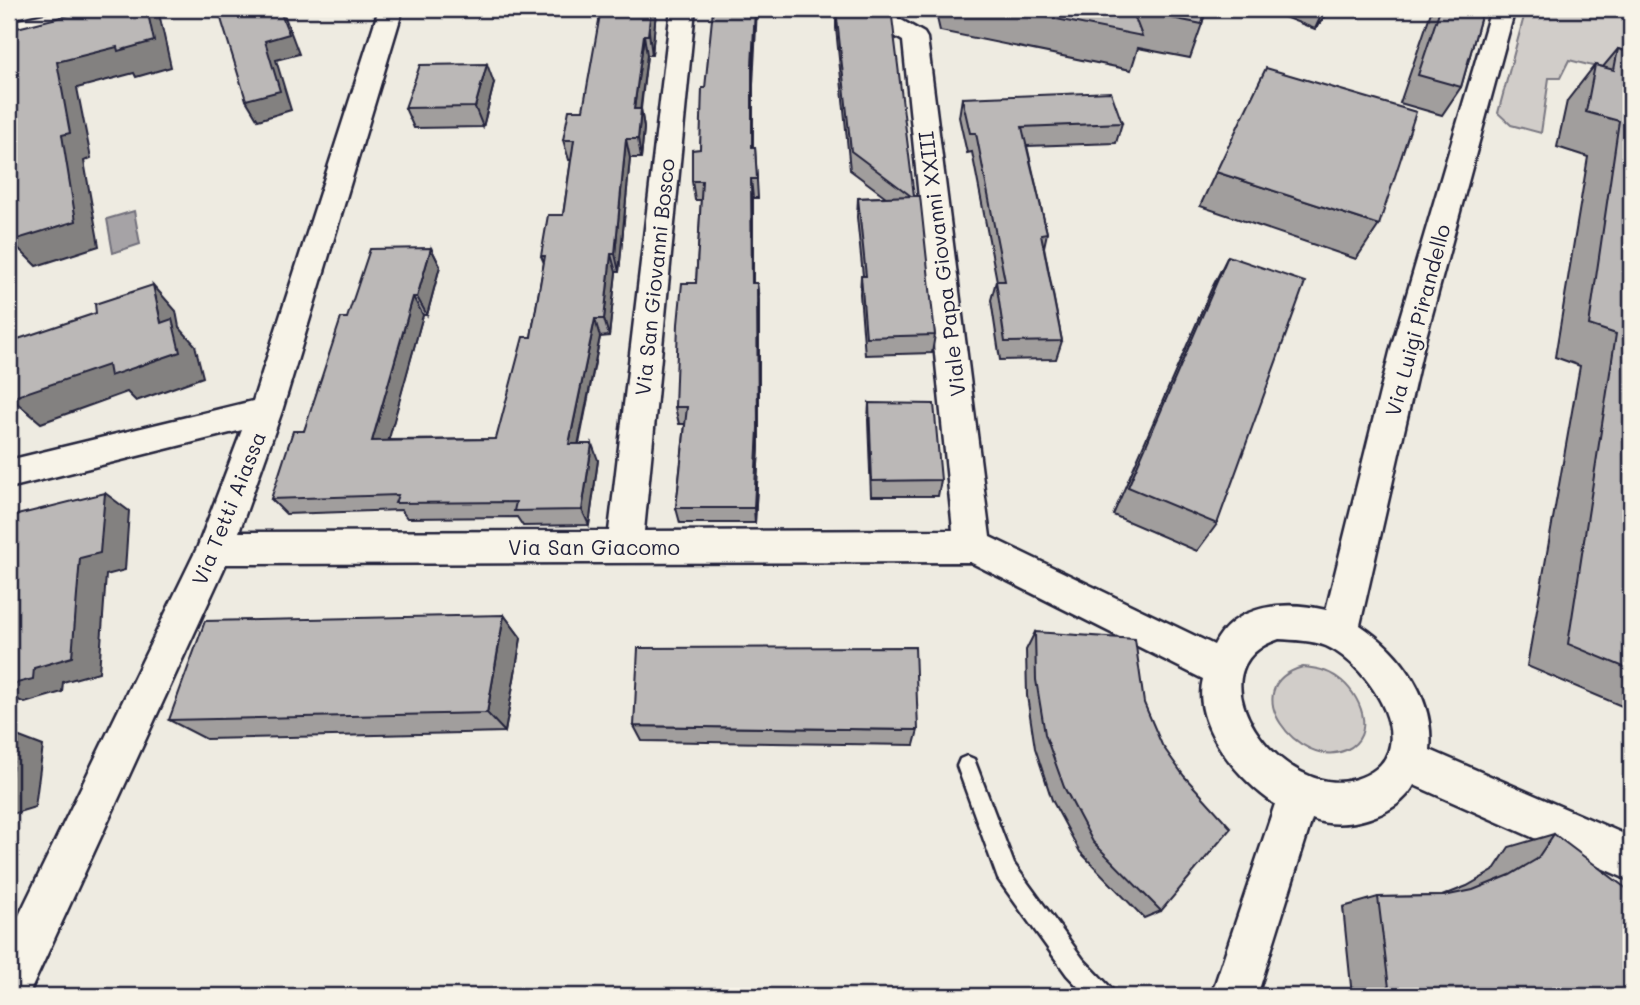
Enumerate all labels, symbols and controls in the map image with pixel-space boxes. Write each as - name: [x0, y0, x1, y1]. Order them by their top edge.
- street label: Viale Papa Giovanni XXIII: [911, 130, 971, 398]
- street label: Via San Giovanni Bosco: [628, 157, 680, 397]
- street label: Via Luigi Pirandello: [1378, 221, 1456, 419]
- street label: Via Tetti Aiassa: [185, 427, 271, 589]
- street label: Via San Giacomo: [508, 533, 680, 560]

